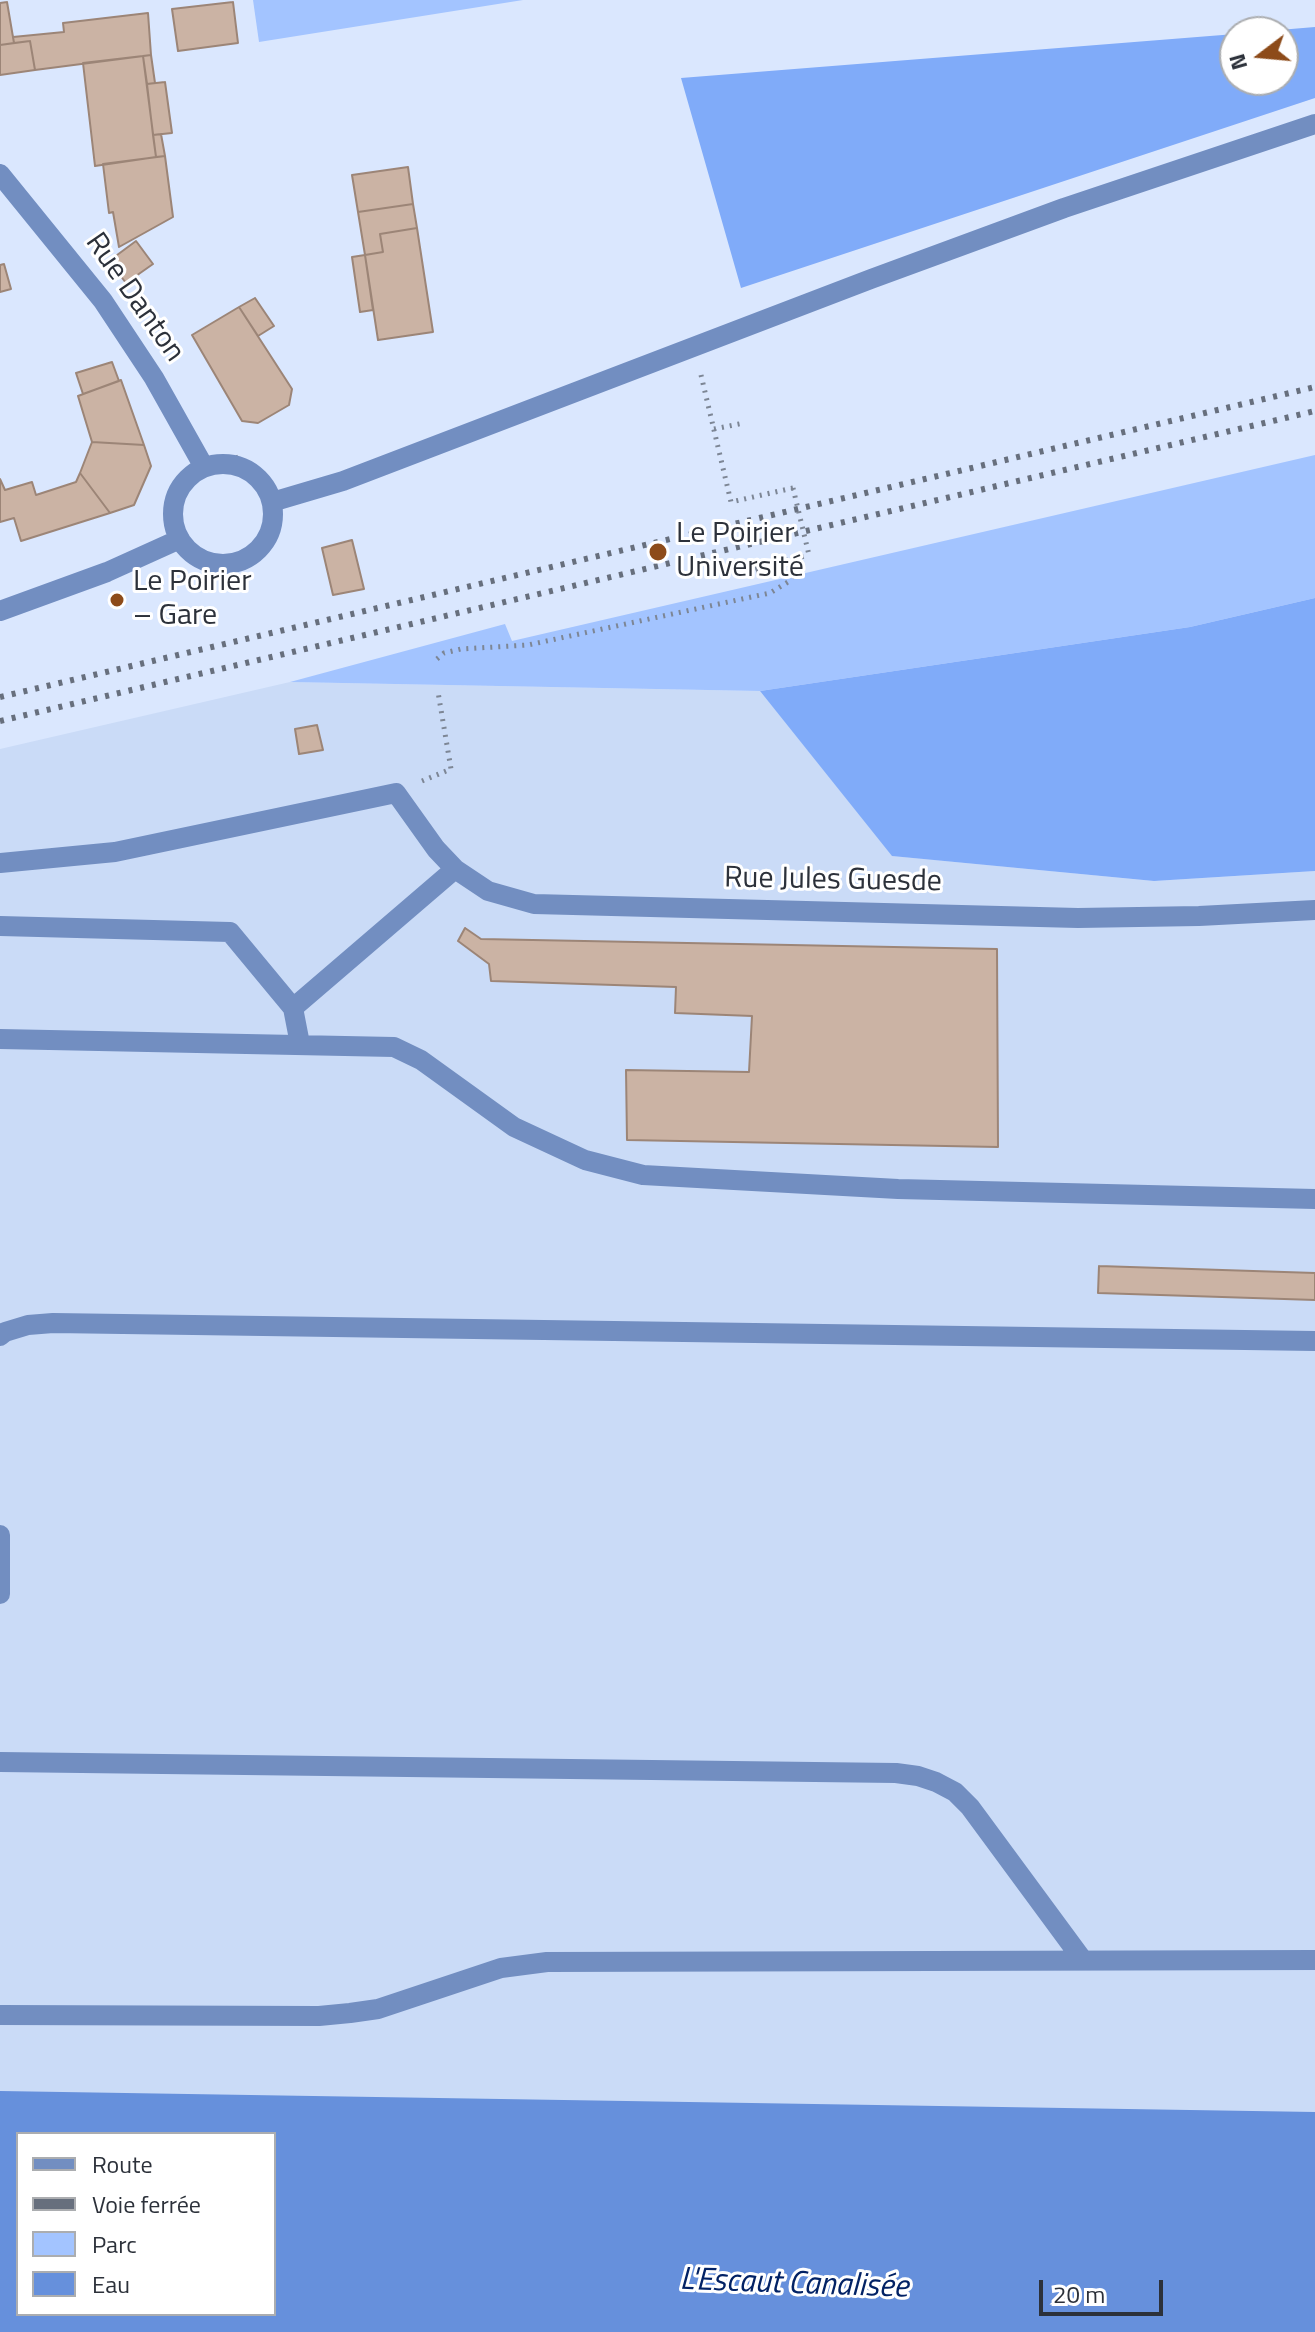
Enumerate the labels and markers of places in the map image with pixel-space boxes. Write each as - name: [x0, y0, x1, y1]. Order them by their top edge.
- place label: Le Poirier Université: [676, 517, 804, 588]
- marker: Le Poirier Université: [647, 541, 669, 563]
- place label: Le Poirier – Gare: [133, 565, 252, 636]
- marker: Le Poirier – Gare: [108, 591, 126, 609]

